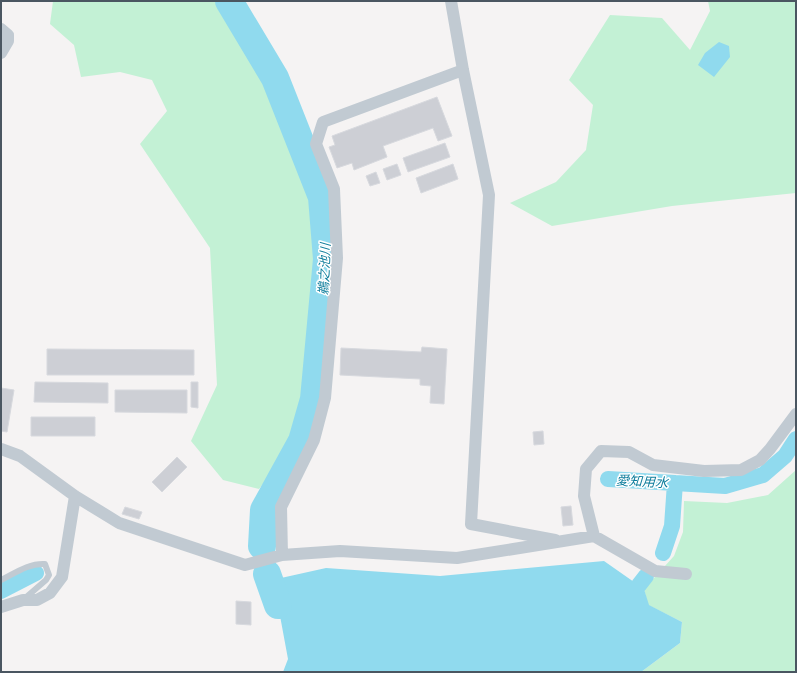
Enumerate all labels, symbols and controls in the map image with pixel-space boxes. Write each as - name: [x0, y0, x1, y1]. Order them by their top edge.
- water label: 鵜之池川: [315, 241, 333, 295]
- water label: 愛知用水: [616, 472, 670, 490]

